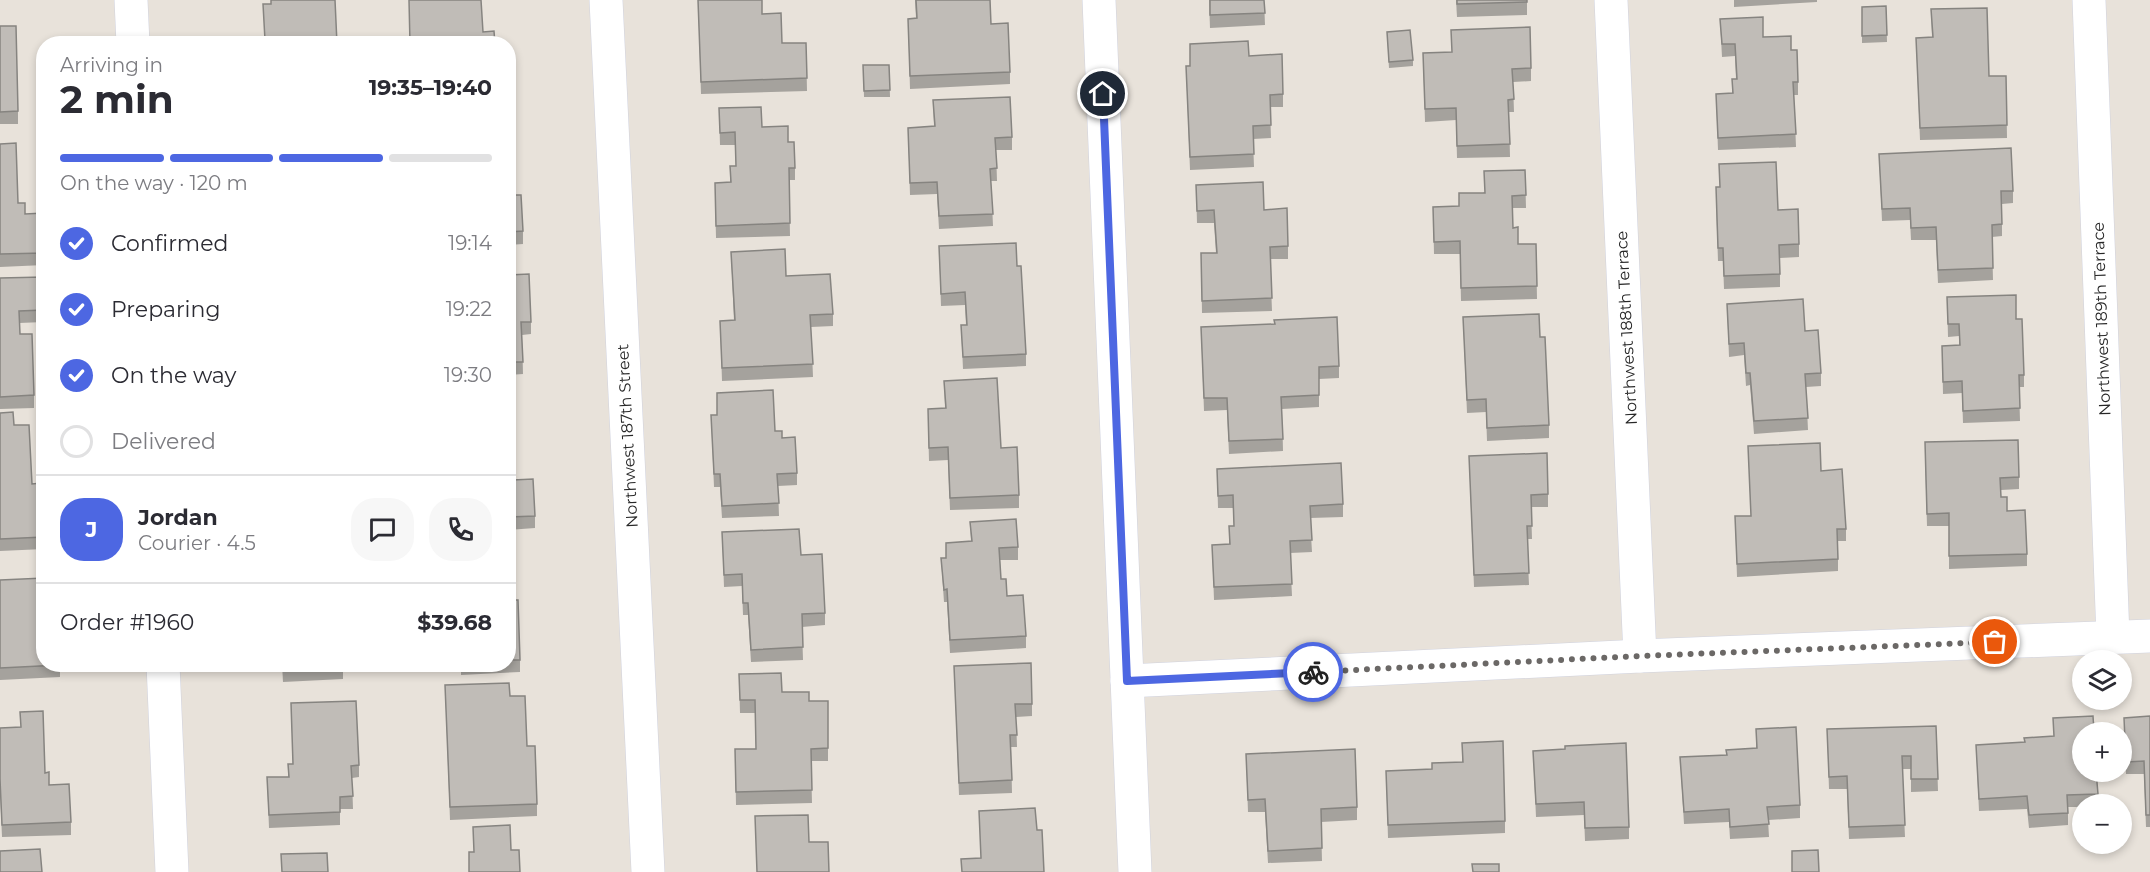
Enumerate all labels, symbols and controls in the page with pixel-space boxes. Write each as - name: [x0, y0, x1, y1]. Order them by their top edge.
- text: Arriving in: [60, 53, 163, 77]
- pin: [1077, 68, 1128, 119]
- text: 19:35–19:40: [369, 74, 492, 101]
- text: 2 min: [60, 75, 174, 123]
- icon: home: [1086, 77, 1119, 110]
- text: On the way · 120 m: [60, 171, 248, 195]
- street label: Northwest 189th Terrace: [2089, 222, 2114, 416]
- icon: check: [60, 227, 93, 260]
- text: Confirmed: [111, 230, 228, 257]
- street label: Northwest 188th Terrace: [1612, 230, 1641, 426]
- text: 19:14: [448, 231, 492, 255]
- icon: check: [60, 293, 93, 326]
- text: Preparing: [111, 296, 220, 323]
- text: 19:22: [446, 297, 492, 321]
- street label: Northwest 187th Street: [613, 343, 642, 528]
- icon: check: [60, 359, 93, 392]
- text: On the way: [111, 362, 236, 389]
- text: 19:30: [444, 363, 492, 387]
- text: Delivered: [111, 428, 216, 455]
- button: chat: [351, 498, 414, 561]
- button: phone: [429, 498, 492, 561]
- text: Jordan: [138, 504, 218, 531]
- text: J: [86, 516, 97, 543]
- text: Courier · 4.5: [138, 531, 256, 555]
- text: Order #1960: [60, 609, 194, 636]
- text: $39.68: [417, 609, 492, 636]
- pin: [1969, 616, 2020, 667]
- icon: bag: [1978, 625, 2011, 658]
- courier: [1283, 642, 1343, 702]
- map controls: [2072, 650, 2132, 854]
- button: layers: [2072, 650, 2132, 710]
- icon: bike: [1297, 656, 1330, 689]
- button: +: [2072, 722, 2132, 782]
- button: −: [2072, 794, 2132, 854]

